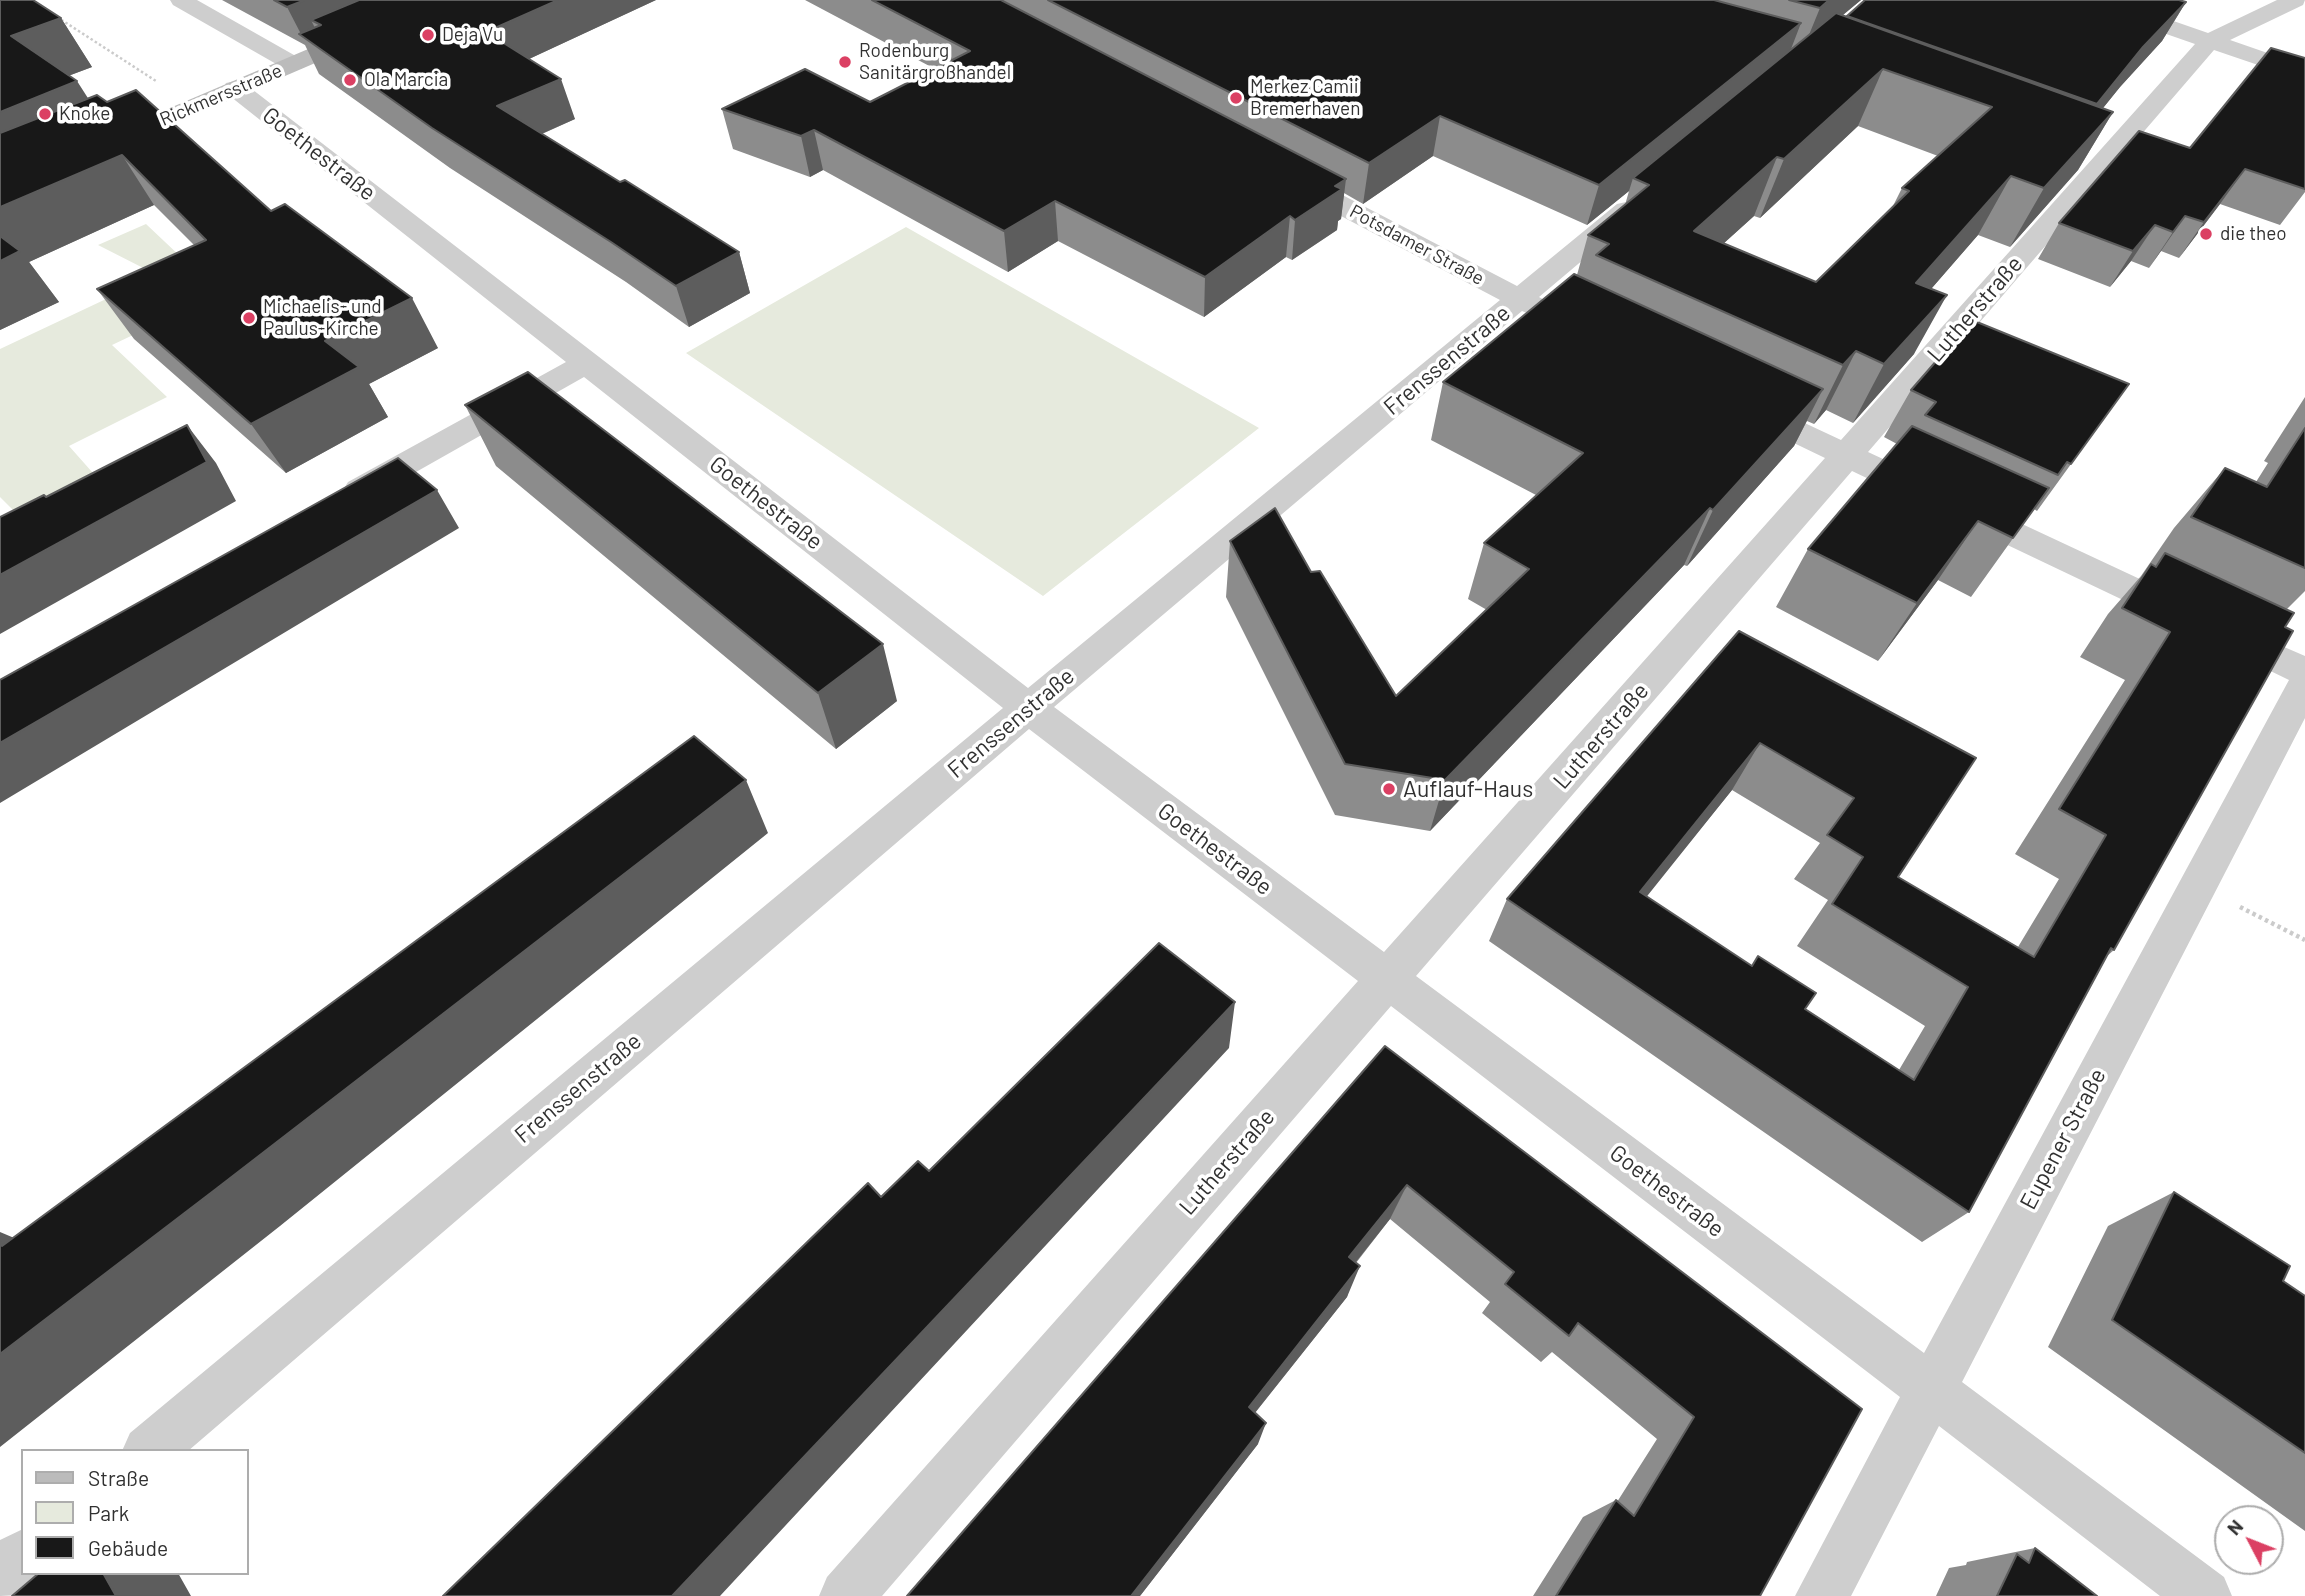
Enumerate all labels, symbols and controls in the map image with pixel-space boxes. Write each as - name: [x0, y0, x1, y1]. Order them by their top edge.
- place label: Deja Vu: [442, 24, 503, 46]
- marker: Deja Vu: [420, 27, 436, 43]
- place label: Rodenburg Sanitärgroßhandel: [859, 40, 1011, 84]
- marker: Rodenburg Sanitärgroßhandel: [837, 54, 853, 70]
- street label: Rickmersstraße: [156, 59, 286, 131]
- place label: Ola Marcia: [364, 69, 448, 91]
- marker: Ola Marcia: [342, 72, 358, 88]
- place label: Merkez Camii Bremerhaven: [1250, 76, 1360, 120]
- marker: Merkez Camii Bremerhaven: [1228, 90, 1244, 106]
- street label: Goethestraße: [257, 101, 381, 207]
- place label: Knoke: [59, 103, 110, 125]
- marker: Knoke: [37, 106, 53, 122]
- street label: Potsdamer Straße: [1346, 200, 1488, 290]
- place label: die theo: [2220, 223, 2287, 245]
- marker: die theo: [2198, 226, 2214, 242]
- street label: Lutherstraße: [1922, 250, 2028, 368]
- place label: Michaelis- und Paulus-Kirche: [263, 296, 382, 340]
- street label: Frenssenstraße: [1378, 299, 1516, 421]
- marker: Michaelis- und Paulus-Kirche: [241, 310, 257, 326]
- street label: Goethestraße: [704, 450, 828, 556]
- street label: Frenssenstraße: [942, 662, 1080, 784]
- street label: Lutherstraße: [1548, 677, 1654, 795]
- place label: Auflauf-Haus: [1403, 775, 1533, 803]
- marker: Auflauf-Haus: [1381, 781, 1397, 797]
- street label: Goethestraße: [1152, 797, 1278, 901]
- street label: Frenssenstraße: [509, 1027, 647, 1149]
- street label: Eupener Straße: [2014, 1064, 2112, 1214]
- street label: Lutherstraße: [1174, 1103, 1280, 1221]
- street label: Goethestraße: [1604, 1139, 1730, 1243]
- legend: [21, 1449, 248, 1575]
- text: Straße: [88, 1465, 149, 1490]
- text: Park: [88, 1500, 129, 1525]
- north arrow: [2214, 1505, 2284, 1575]
- text: N: [2222, 1515, 2247, 1539]
- text: Gebäude: [88, 1535, 168, 1560]

